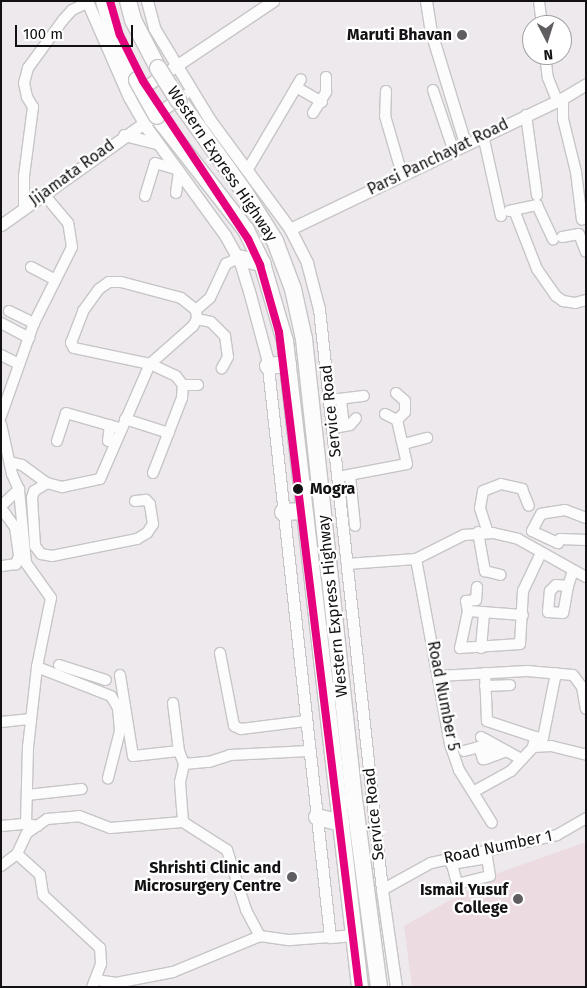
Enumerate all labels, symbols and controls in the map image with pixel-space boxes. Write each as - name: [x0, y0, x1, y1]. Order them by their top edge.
- scale bar: [18, 15, 135, 47]
- north arrow: [522, 15, 572, 65]
- text: 100 m: [23, 25, 63, 43]
- place label: Maruti Bhavan: [347, 25, 452, 45]
- marker: Maruti Bhavan: [456, 29, 468, 41]
- text: N: [543, 46, 554, 63]
- street label: Western Express Highway: [163, 83, 281, 245]
- street label: Parsi Panchayat Road: [364, 115, 512, 199]
- street label: Jijamata Road: [26, 136, 118, 210]
- street label: Service Road: [317, 364, 345, 458]
- place label: Mogra: [310, 479, 355, 499]
- marker: Mogra: [289, 480, 307, 498]
- street label: Western Express Highway: [314, 514, 352, 698]
- street label: Road Number 5: [423, 639, 463, 753]
- street label: Service Road: [360, 767, 388, 861]
- street label: Road Number 1: [442, 826, 554, 868]
- place label: Shrishti Clinic and Microsurgery Centre: [134, 858, 281, 896]
- marker: Shrishti Clinic and Microsurgery Centre: [285, 870, 299, 884]
- place label: Ismail Yusuf College: [420, 880, 508, 918]
- marker: Ismail Yusuf College: [512, 893, 524, 905]

